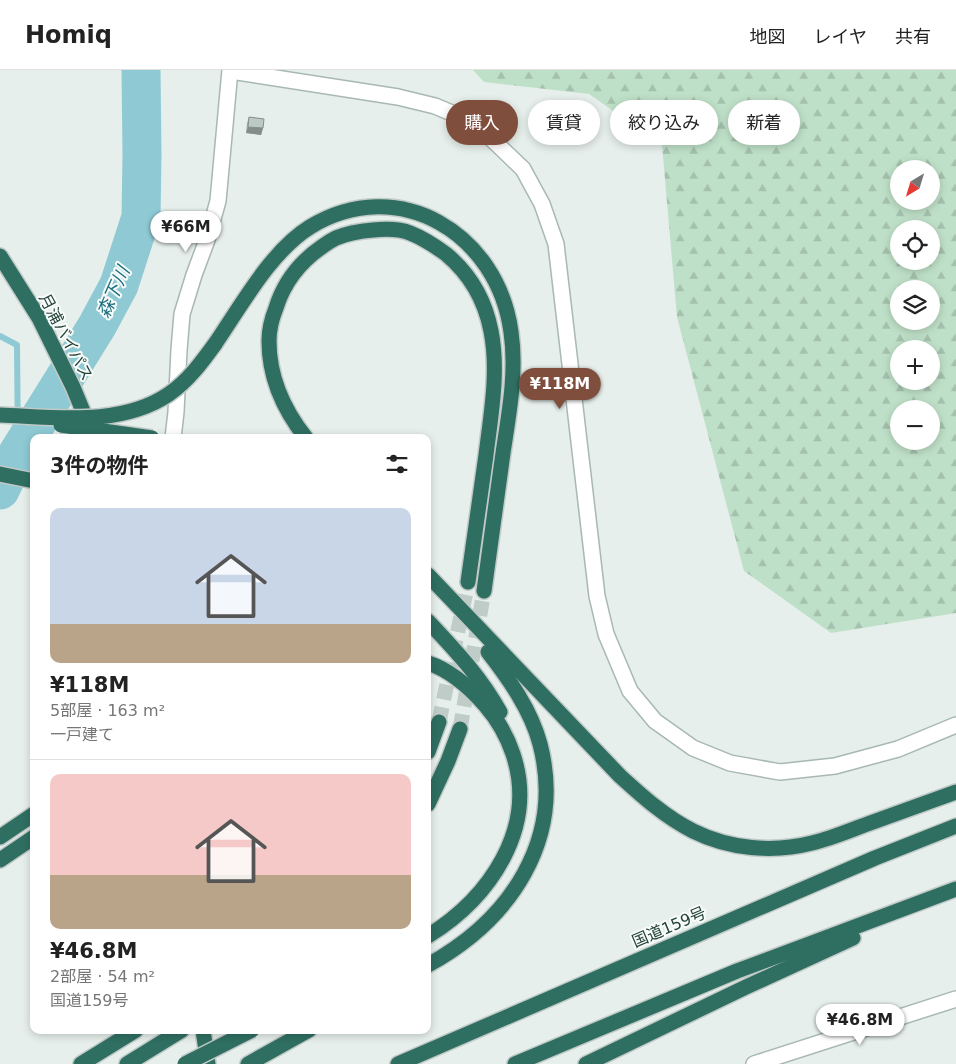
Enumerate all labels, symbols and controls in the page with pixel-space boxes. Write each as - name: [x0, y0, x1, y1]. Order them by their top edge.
- text: Homiq: [25, 21, 112, 49]
- text: 地図: [750, 26, 786, 47]
- text: レイヤ: [814, 26, 867, 47]
- text: 共有: [895, 26, 931, 47]
- chip: 購入: [446, 100, 518, 145]
- chip: 賃貸: [528, 100, 600, 145]
- chip: 絞り込み: [610, 100, 718, 145]
- chip: 新着: [728, 100, 800, 145]
- north arrow: [890, 160, 940, 210]
- map controls: [890, 160, 940, 450]
- pin: ¥66M: [156, 210, 216, 253]
- text: ¥66M: [161, 217, 211, 236]
- button: locate: [890, 220, 940, 270]
- water label: 森下川: [92, 261, 134, 321]
- button: layers: [890, 280, 940, 330]
- street label: 月浦バイパス: [35, 290, 97, 384]
- button: +: [890, 340, 940, 390]
- pin: ¥118M: [525, 368, 595, 410]
- text: ¥118M: [530, 374, 590, 393]
- button: −: [890, 400, 940, 450]
- icon: filters: [383, 450, 411, 478]
- text: 3件の物件: [50, 454, 149, 478]
- icon: home: [186, 541, 276, 631]
- text: ¥118M: [50, 673, 129, 697]
- text: 5部屋 · 163 m²: [50, 701, 165, 720]
- text: 一戸建て: [50, 725, 114, 744]
- icon: home: [186, 806, 276, 896]
- street label: 国道159号: [629, 903, 709, 951]
- text: ¥46.8M: [50, 939, 137, 963]
- text: 2部屋 · 54 m²: [50, 967, 155, 986]
- text: 国道159号: [50, 991, 129, 1010]
- pin: ¥46.8M: [819, 1004, 901, 1046]
- text: ¥46.8M: [827, 1010, 893, 1029]

